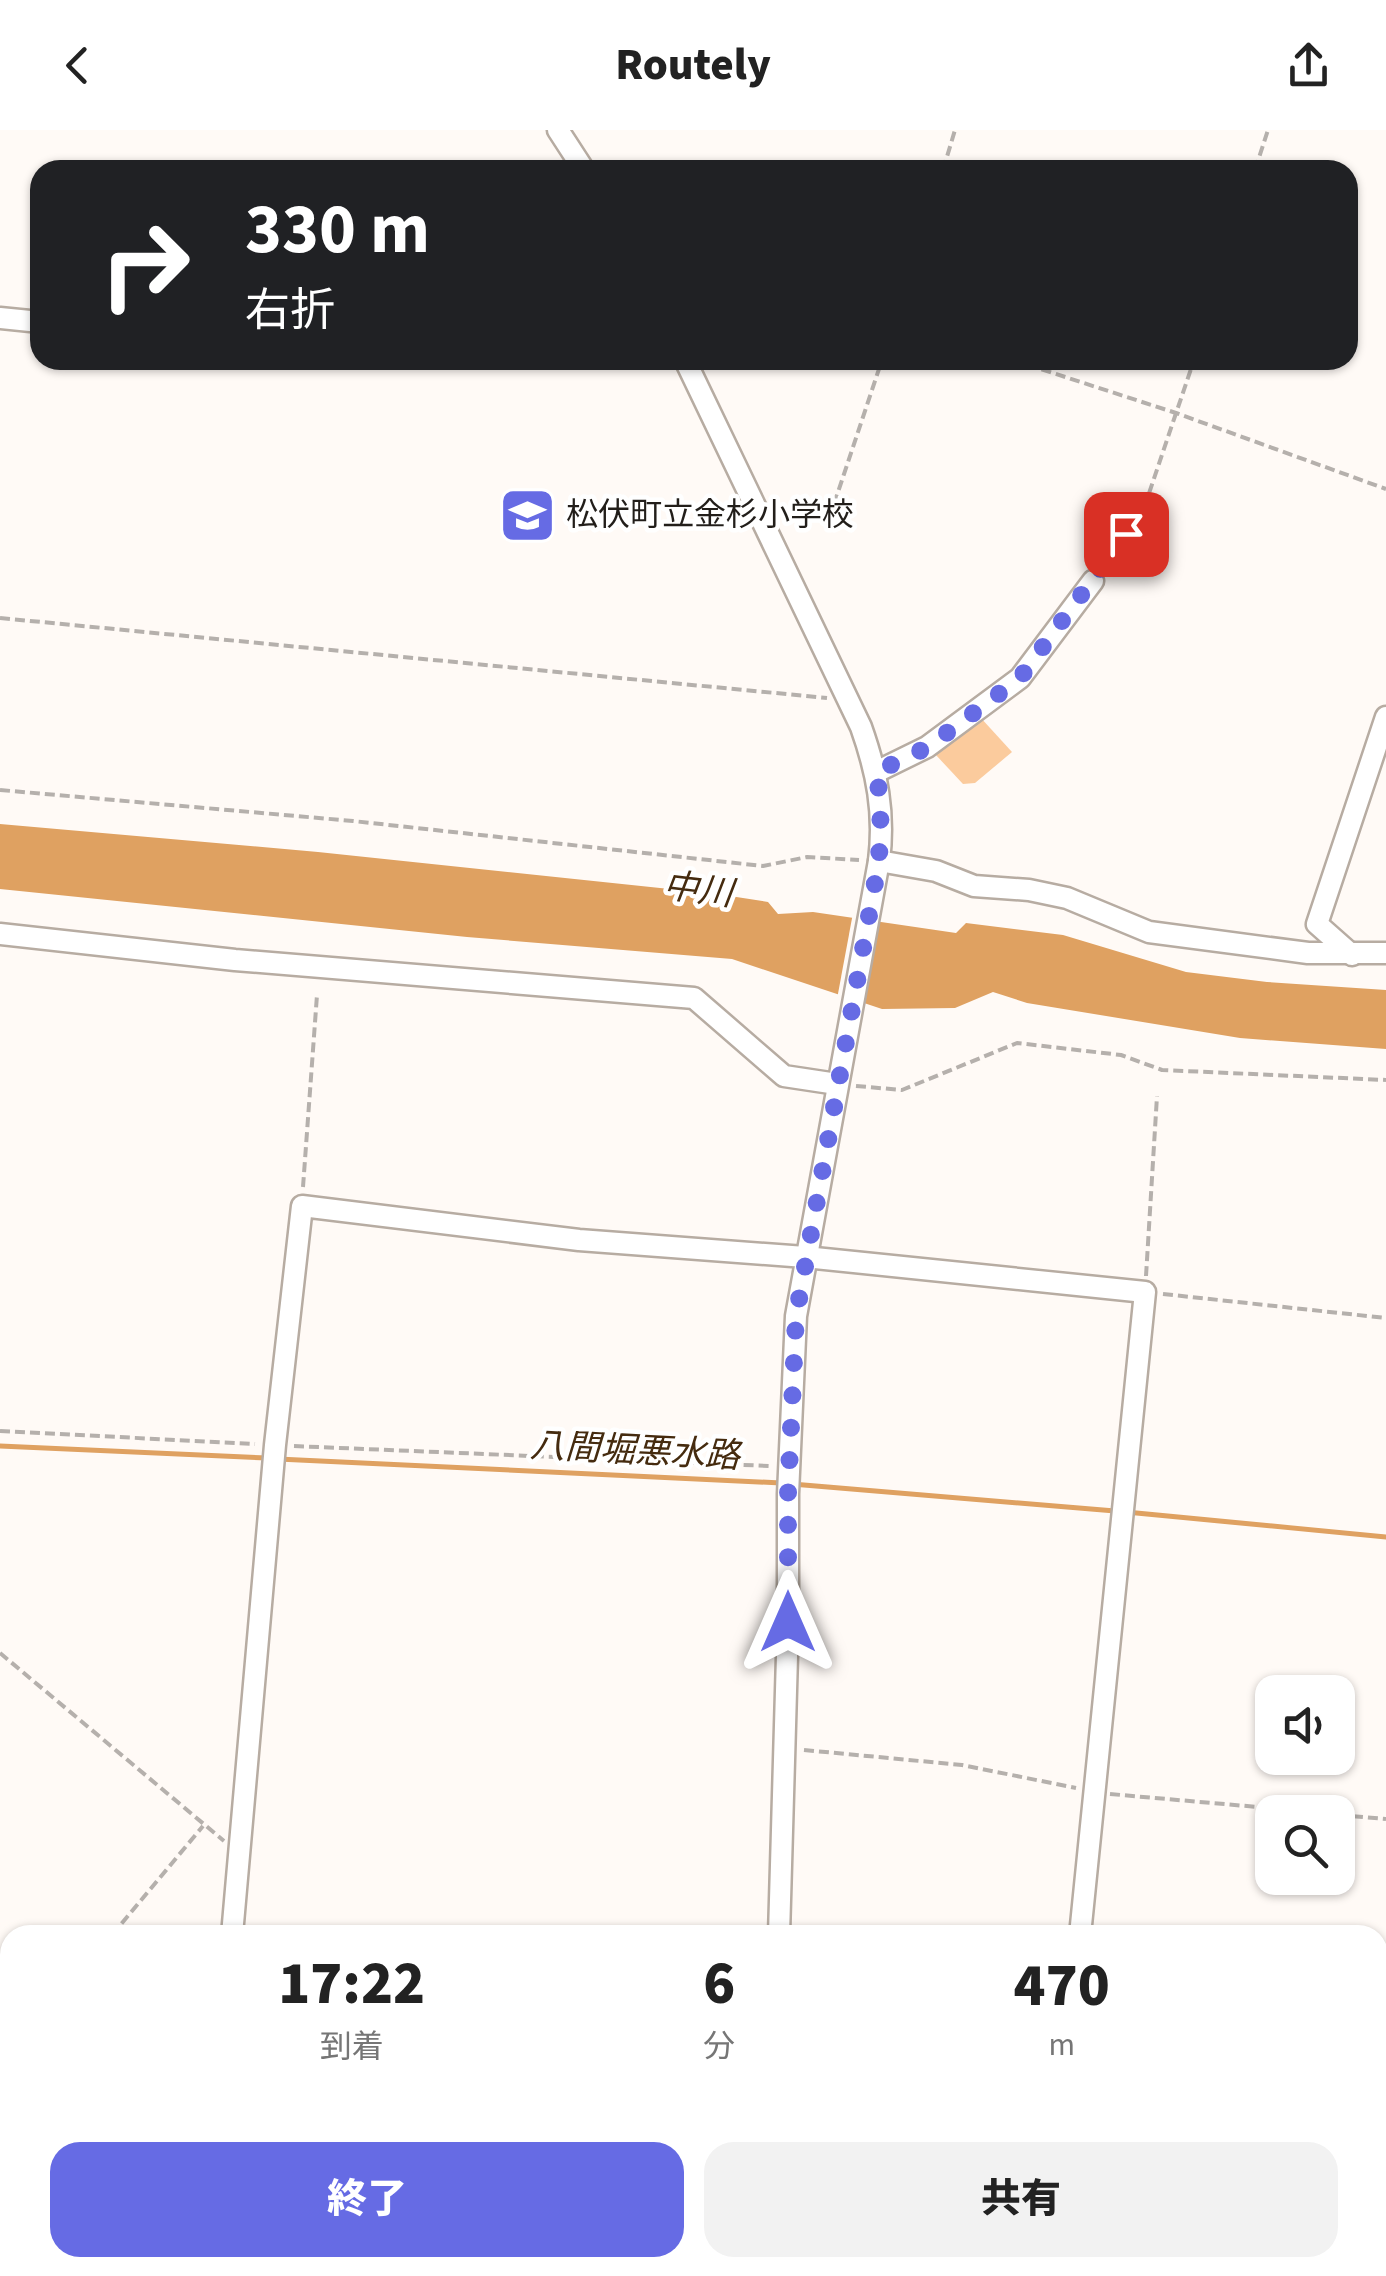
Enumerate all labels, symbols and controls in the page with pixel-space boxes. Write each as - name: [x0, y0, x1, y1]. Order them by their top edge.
- text: Routely: [615, 33, 771, 97]
- icon: back: [50, 38, 105, 93]
- icon: share: [1281, 38, 1336, 93]
- text: 330 m: [245, 180, 430, 280]
- icon: right: [80, 200, 210, 330]
- text: 右折: [245, 279, 335, 343]
- school or university icon: 松伏町立金杉小学校: [497, 485, 557, 545]
- place label: 松伏町立金杉小学校: [566, 492, 854, 538]
- pin: [1084, 492, 1169, 577]
- icon: arrive: [1099, 507, 1154, 562]
- water label: 中川: [660, 861, 740, 920]
- water label: 八間堀悪水路: [529, 1421, 744, 1482]
- position arrow: [736, 1570, 840, 1674]
- map controls: [1255, 1675, 1355, 1895]
- button: sound: [1255, 1675, 1355, 1775]
- button: search: [1255, 1795, 1355, 1895]
- text: 17:22: [278, 1942, 425, 2027]
- text: 6: [703, 1942, 735, 2027]
- text: 470: [1014, 1944, 1110, 2029]
- text: m: [1048, 2022, 1075, 2068]
- text: 到着: [320, 2024, 384, 2070]
- text: 分: [703, 2024, 735, 2070]
- button: 終了: [50, 2142, 684, 2257]
- button: 共有: [704, 2142, 1338, 2257]

